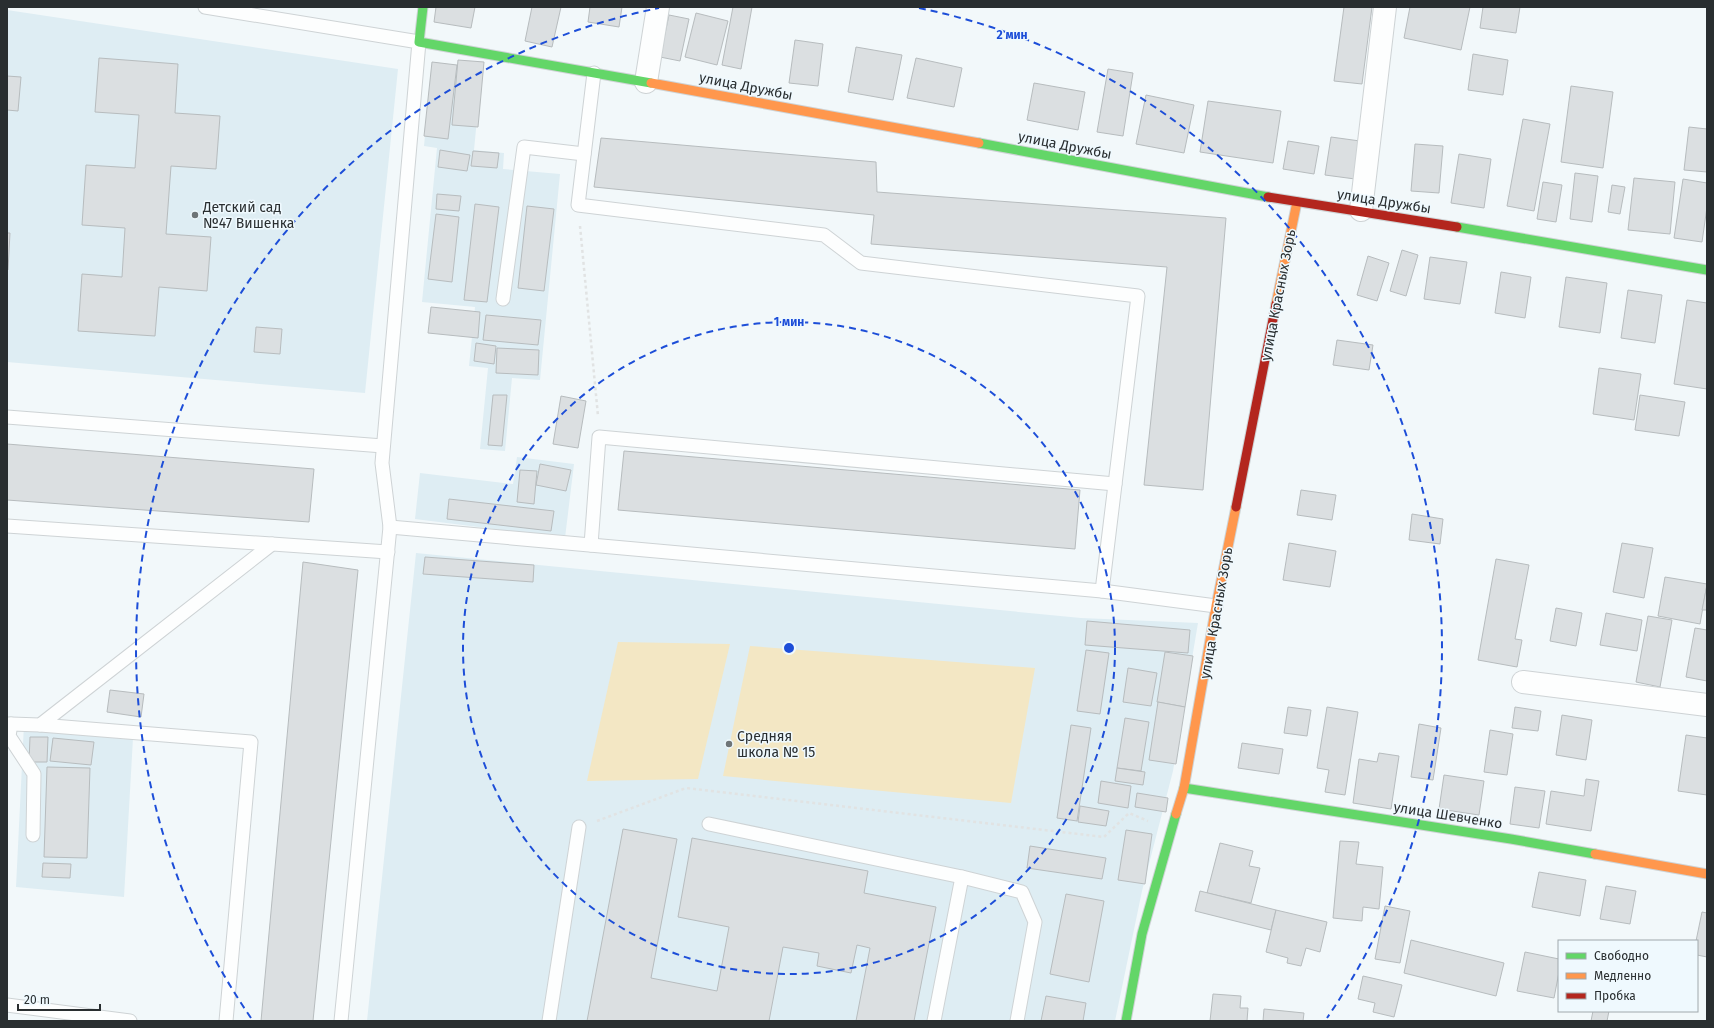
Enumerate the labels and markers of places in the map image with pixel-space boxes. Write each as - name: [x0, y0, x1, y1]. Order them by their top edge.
- place label: Детский сад №47 Вишенка: [202, 199, 294, 232]
- marker: Детский сад №47 Вишенка: [190, 210, 200, 220]
- centre of rings: [782, 641, 796, 655]
- place label: Средняя школа № 15: [737, 728, 815, 761]
- marker: Средняя школа № 15: [724, 739, 734, 749]

